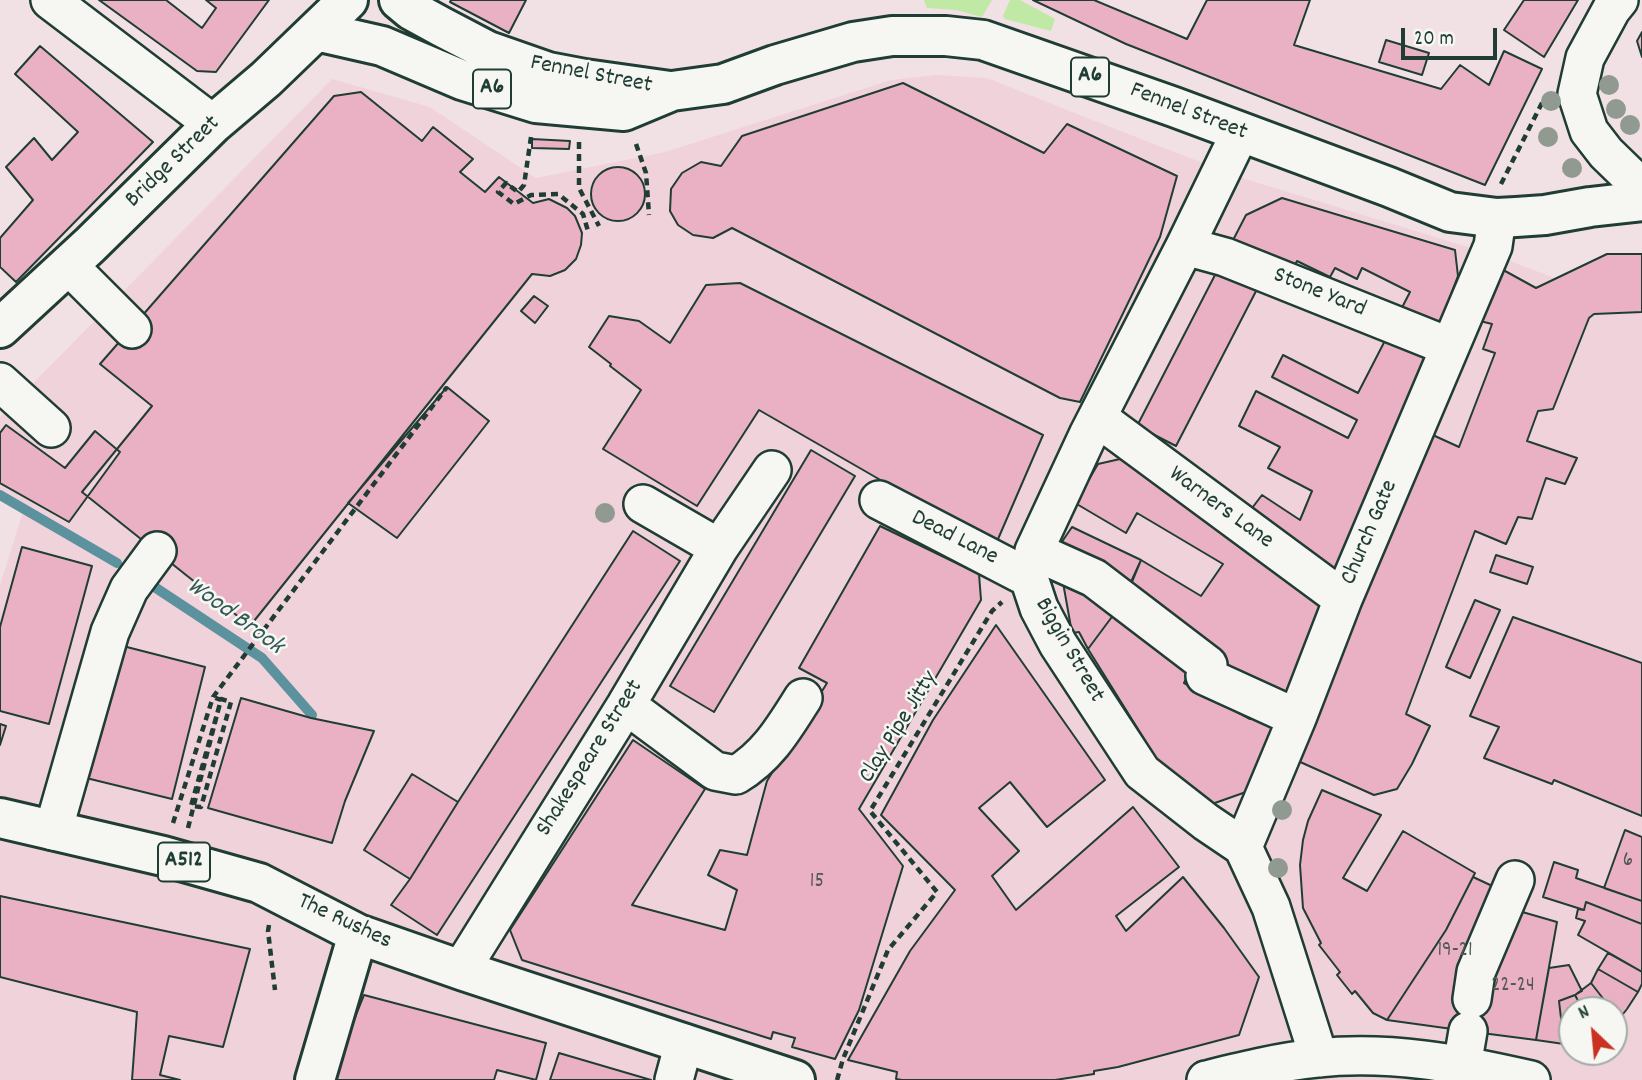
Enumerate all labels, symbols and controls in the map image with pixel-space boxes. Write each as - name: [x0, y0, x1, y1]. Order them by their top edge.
- scale bar: [1404, 14, 1500, 58]
- text: 20 m: [1414, 25, 1454, 55]
- street label: Fennel Street: [528, 50, 654, 102]
- road number: A6: [1071, 58, 1109, 96]
- road number: A6: [473, 69, 511, 108]
- street label: Fennel Street: [1125, 77, 1251, 149]
- street label: Bridge Street: [121, 111, 227, 215]
- street label: Stone Yard: [1268, 262, 1370, 326]
- street label: Warners Lane: [1162, 461, 1278, 557]
- street label: Church Gate: [1336, 476, 1406, 590]
- street label: Dead Lane: [906, 505, 1002, 573]
- water label: Wood Brook: [180, 572, 288, 664]
- street label: Biggin Street: [1027, 594, 1109, 708]
- street label: Clay Pipe Jitty: [854, 667, 946, 789]
- street label: Shakespeare Street: [531, 675, 651, 843]
- road number: A512: [158, 842, 210, 882]
- house number: 6: [1623, 849, 1633, 875]
- house number: 15: [810, 870, 824, 896]
- street label: The Rushes: [292, 889, 396, 957]
- house number: 19-21: [1437, 939, 1473, 965]
- house number: 22-24: [1491, 974, 1535, 1000]
- north arrow: [1558, 996, 1628, 1066]
- text: N: [1574, 999, 1595, 1028]

